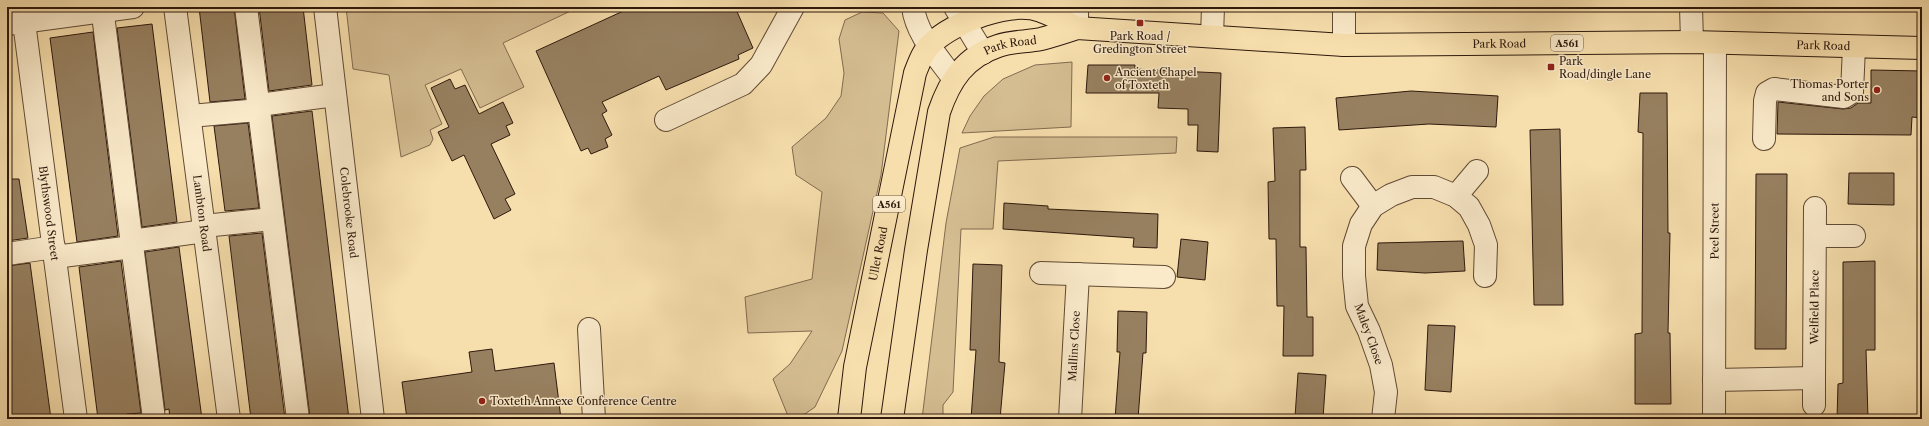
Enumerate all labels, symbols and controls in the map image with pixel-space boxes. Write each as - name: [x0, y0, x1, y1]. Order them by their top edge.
- marker: Park Road / Gredington Street: [1135, 18, 1145, 28]
- place label: Park Road / Gredington Street: [1093, 29, 1187, 56]
- street label: Park Road: [981, 33, 1038, 58]
- road number: A561: [1551, 35, 1583, 51]
- street label: Park Road: [1472, 36, 1527, 51]
- street label: Park Road: [1796, 38, 1851, 53]
- place label: Park Road/dingle Lane: [1559, 54, 1651, 81]
- marker: Park Road/dingle Lane: [1546, 62, 1556, 72]
- place label: Ancient Chapel of Toxteth: [1114, 65, 1197, 92]
- marker: Ancient Chapel of Toxteth: [1102, 73, 1112, 83]
- place label: Thomas Porter and Sons: [1790, 77, 1869, 104]
- marker: Thomas Porter and Sons: [1872, 85, 1882, 95]
- street label: Blythswood Street: [36, 165, 62, 262]
- street label: Colebrooke Road: [337, 166, 361, 259]
- street label: Lambton Road: [190, 174, 214, 253]
- road number: A561: [873, 196, 905, 212]
- street label: Peel Street: [1707, 202, 1722, 259]
- street label: Ullet Road: [866, 225, 891, 282]
- street label: Welfield Place: [1807, 270, 1822, 346]
- street label: Maley Close: [1351, 301, 1387, 367]
- street label: Mallins Close: [1065, 310, 1083, 382]
- place label: Toxteth Annexe Conference Centre: [490, 394, 677, 408]
- marker: Toxteth Annexe Conference Centre: [477, 396, 487, 406]

